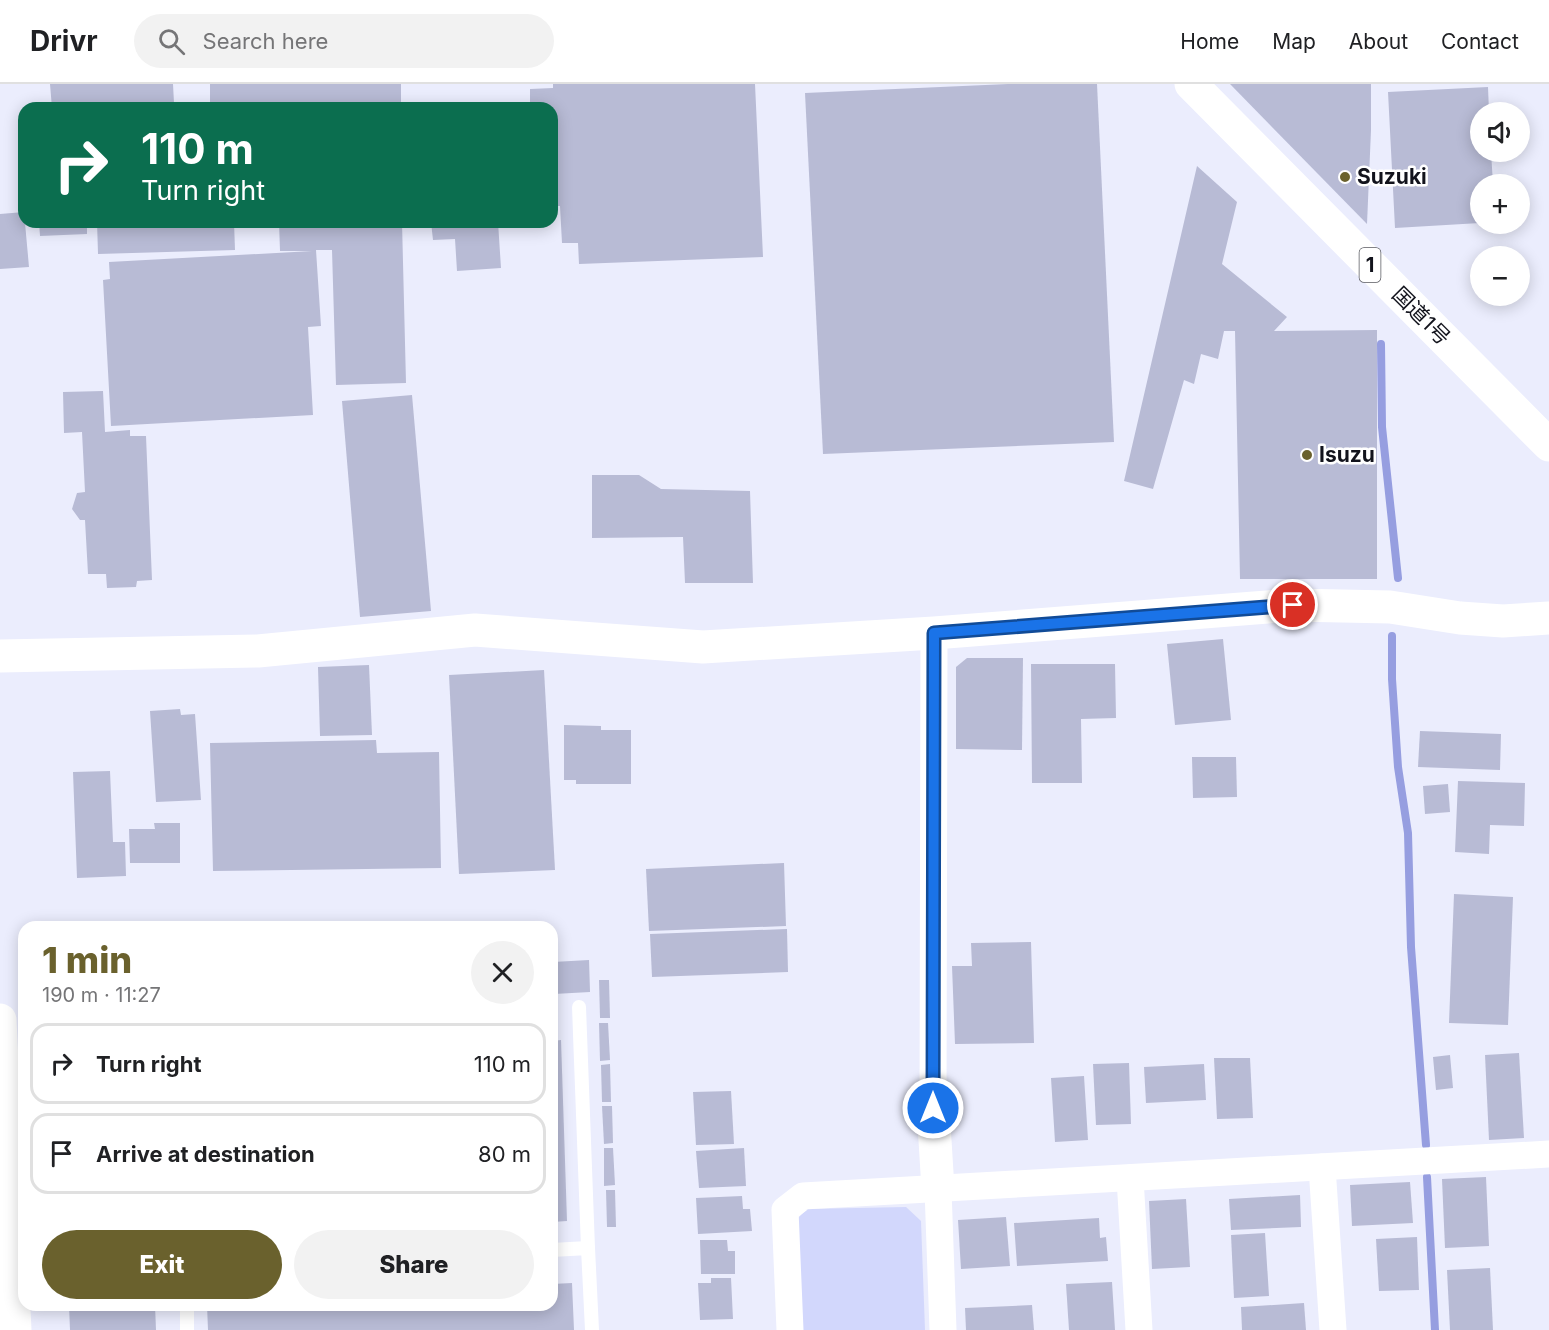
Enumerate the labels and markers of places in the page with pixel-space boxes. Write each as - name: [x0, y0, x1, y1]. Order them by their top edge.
- place label: Suzuki: [1357, 164, 1427, 189]
- marker: Suzuki: [1338, 170, 1352, 184]
- place label: Isuzu: [1319, 442, 1375, 467]
- marker: Isuzu: [1300, 448, 1314, 462]
- pin: [1267, 579, 1318, 630]

